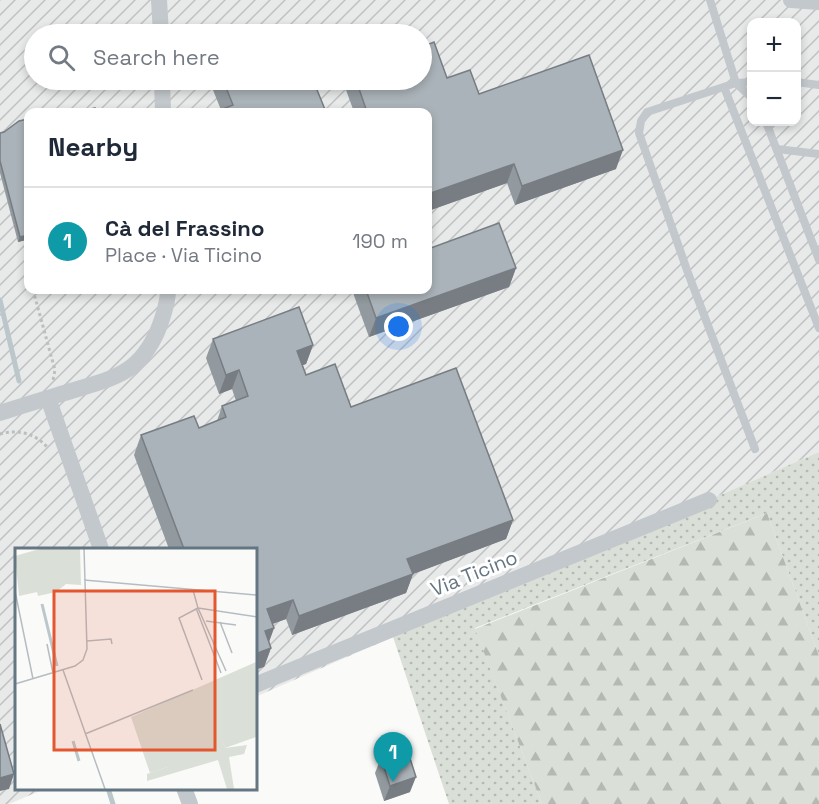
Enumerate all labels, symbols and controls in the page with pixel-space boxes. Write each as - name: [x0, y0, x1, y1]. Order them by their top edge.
- map controls: [747, 18, 801, 126]
- button: +: [747, 18, 801, 72]
- search box: [24, 24, 432, 90]
- icon: search: [45, 41, 78, 74]
- text: Search here: [93, 43, 220, 71]
- button: −: [747, 72, 801, 126]
- text: Nearby: [48, 130, 138, 164]
- text: Cà del Frassino: [105, 214, 264, 242]
- text: 1: [63, 228, 72, 254]
- text: 190 m: [352, 228, 408, 254]
- text: Place · Via Ticino: [105, 242, 262, 268]
- your location: [384, 312, 413, 341]
- street label: Via Ticino: [427, 544, 521, 602]
- inset map: [15, 548, 256, 789]
- pin: 1: [374, 732, 412, 782]

